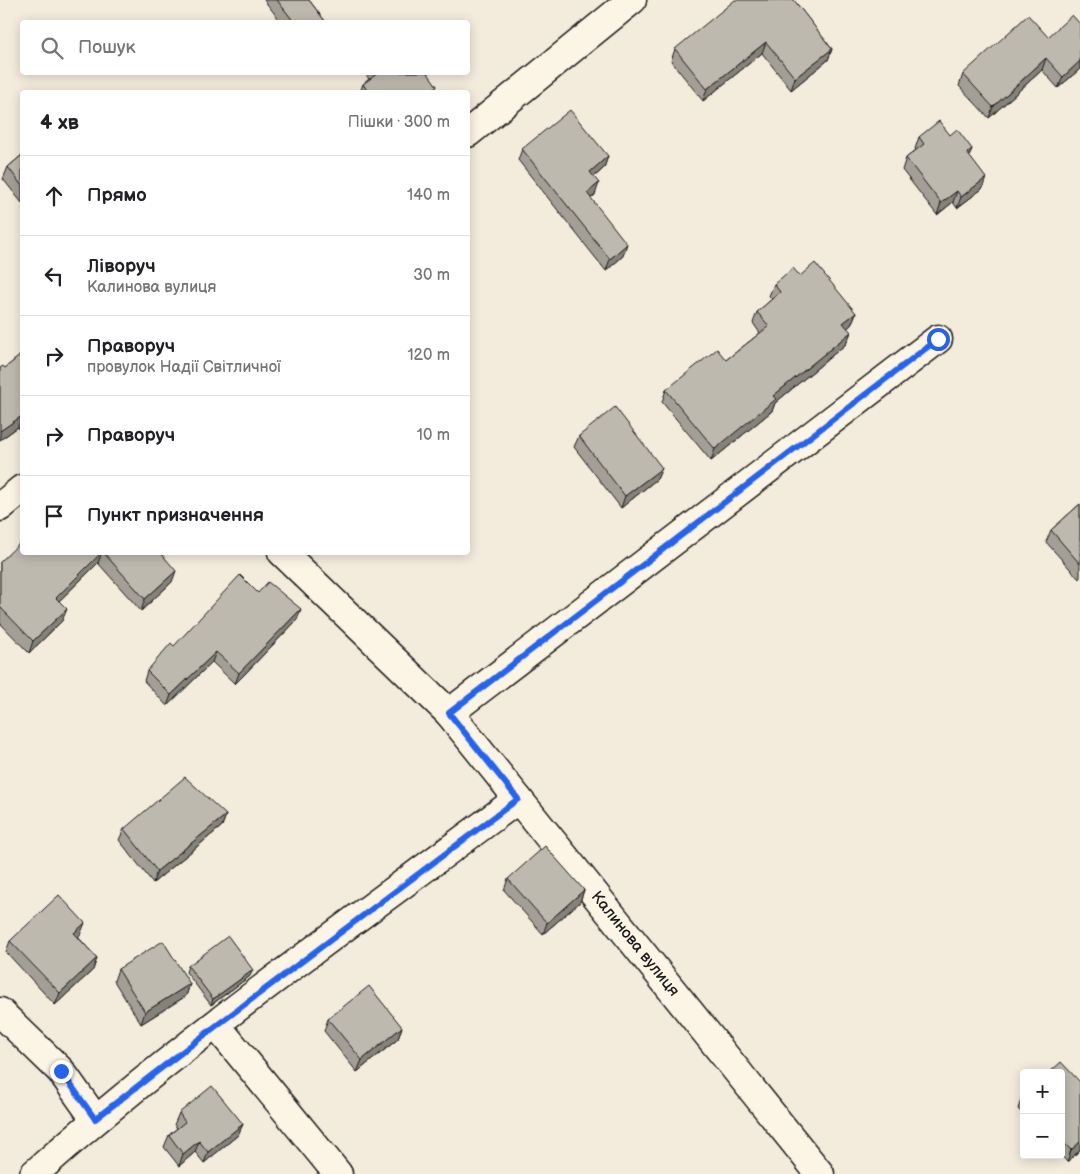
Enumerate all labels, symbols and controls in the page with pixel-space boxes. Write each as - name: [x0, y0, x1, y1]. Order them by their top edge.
- search box: [20, 20, 470, 75]
- icon: search: [38, 34, 66, 62]
- text: Пошук: [78, 36, 136, 59]
- text: 4 хв: [40, 110, 79, 135]
- text: Пішки · 300 m: [348, 113, 450, 132]
- icon: ahead: [40, 182, 68, 210]
- text: Прямо: [87, 184, 147, 207]
- text: 140 m: [407, 186, 450, 205]
- text: Ліворуч: [87, 255, 156, 278]
- icon: left: [40, 262, 68, 290]
- text: 30 m: [413, 266, 450, 285]
- text: Калинова вулиця: [87, 278, 216, 297]
- route start: [927, 328, 950, 351]
- text: Праворуч: [87, 335, 175, 358]
- icon: right: [40, 342, 68, 370]
- text: 120 m: [407, 346, 450, 365]
- text: провулок Надії Світличної: [87, 358, 281, 377]
- icon: right: [40, 422, 68, 450]
- text: Праворуч: [87, 424, 175, 447]
- text: 10 m: [417, 426, 450, 445]
- icon: arrive: [40, 502, 68, 530]
- text: Пункт призначення: [87, 504, 264, 527]
- street label: Калинова вулиця: [587, 888, 683, 1000]
- route end: [50, 1060, 73, 1083]
- map controls: [1020, 1069, 1065, 1159]
- button: +: [1020, 1069, 1065, 1114]
- button: −: [1020, 1114, 1065, 1159]

